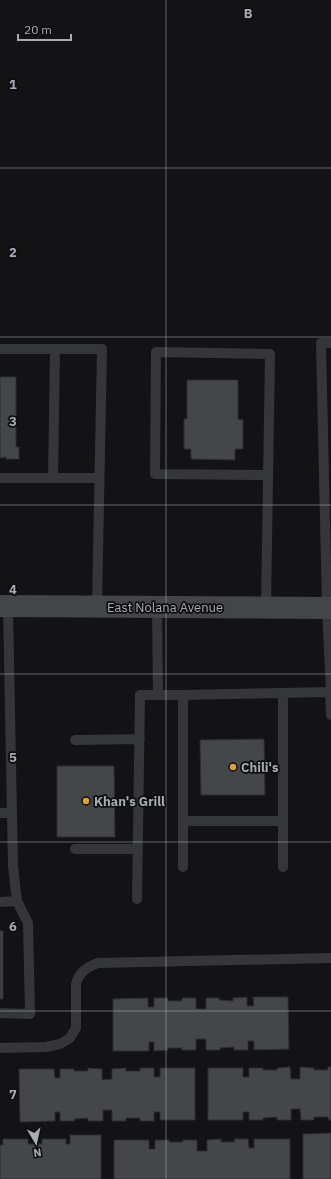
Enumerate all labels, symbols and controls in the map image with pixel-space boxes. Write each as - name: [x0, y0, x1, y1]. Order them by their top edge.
- text: B: [244, 5, 253, 22]
- scale bar: [18, 16, 71, 42]
- text: 20 m: [24, 22, 52, 37]
- text: 1: [9, 76, 17, 93]
- text: 2: [9, 244, 17, 261]
- text: 3: [9, 413, 17, 430]
- text: 4: [9, 581, 17, 598]
- street label: East Nolana Avenue: [107, 599, 223, 616]
- text: 5: [9, 749, 17, 766]
- place label: Chili's: [241, 759, 279, 776]
- marker: Chili's: [228, 762, 238, 772]
- place label: Khan's Grill: [94, 793, 165, 810]
- marker: Khan's Grill: [81, 796, 91, 806]
- text: 6: [9, 918, 17, 935]
- text: 7: [9, 1086, 17, 1103]
- north arrow: [16, 1123, 56, 1163]
- text: N: [33, 1145, 43, 1160]

